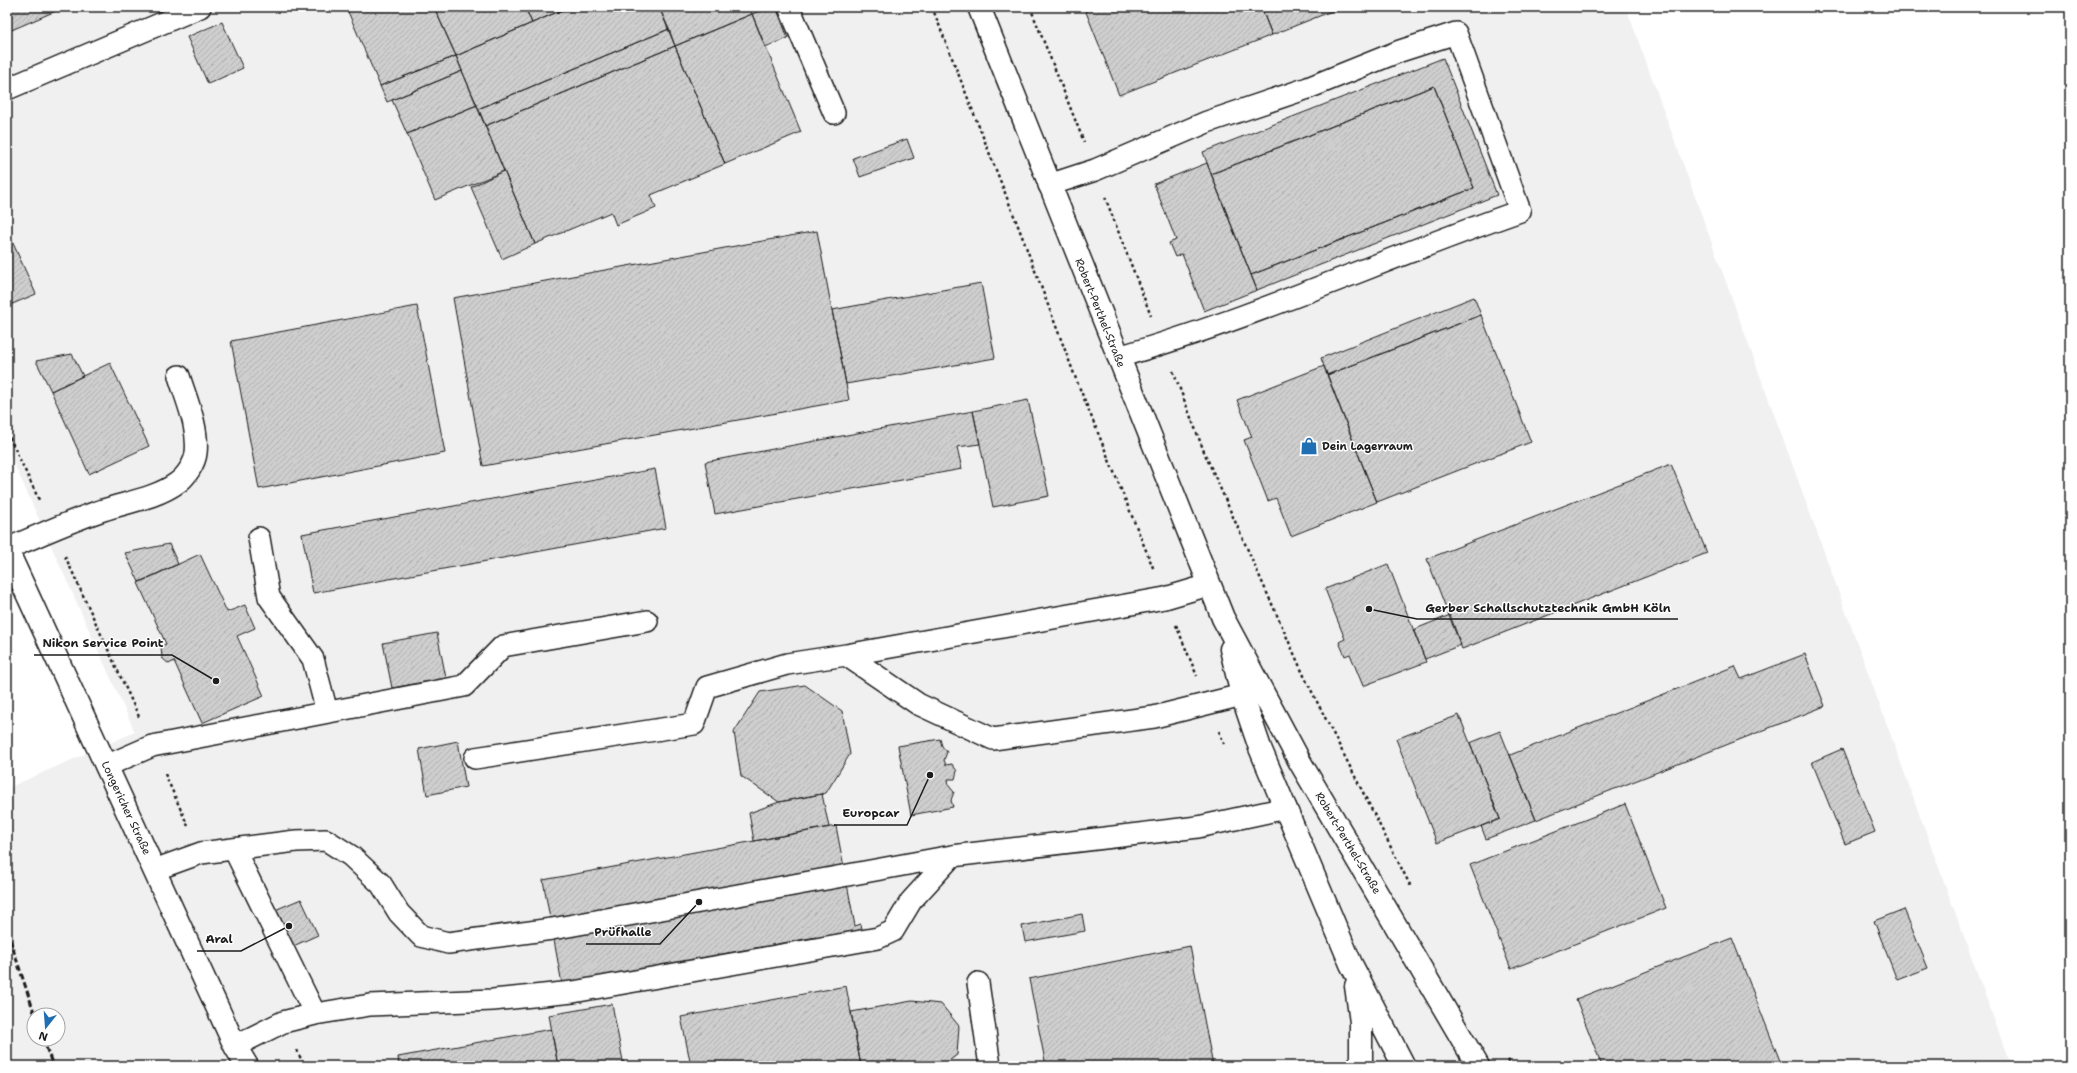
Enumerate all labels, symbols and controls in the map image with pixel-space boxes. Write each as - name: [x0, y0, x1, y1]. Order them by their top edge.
- street label: Robert-Perthel-Straße: [1071, 256, 1129, 370]
- shop icon: Dein Lagerraum: [1299, 436, 1319, 456]
- place label: Dein Lagerraum: [1322, 439, 1413, 454]
- callout: Gerber Schallschutztechnik GmbH Köln: [1417, 595, 1678, 619]
- text: Gerber Schallschutztechnik GmbH Köln: [1425, 600, 1671, 616]
- callout: Nikon Service Point: [34, 631, 172, 655]
- text: Nikon Service Point: [42, 635, 164, 651]
- street label: Longericher Straße: [98, 759, 154, 857]
- street label: Robert-Perthel-Straße: [1312, 789, 1384, 897]
- callout: Europcar: [834, 801, 907, 825]
- text: Europcar: [842, 805, 900, 821]
- callout: Prüfhalle: [586, 920, 660, 944]
- text: Prüfhalle: [594, 924, 652, 940]
- callout: Aral: [197, 927, 241, 951]
- text: Aral: [205, 931, 233, 947]
- north arrow: [26, 1007, 66, 1047]
- text: N: [37, 1028, 50, 1045]

